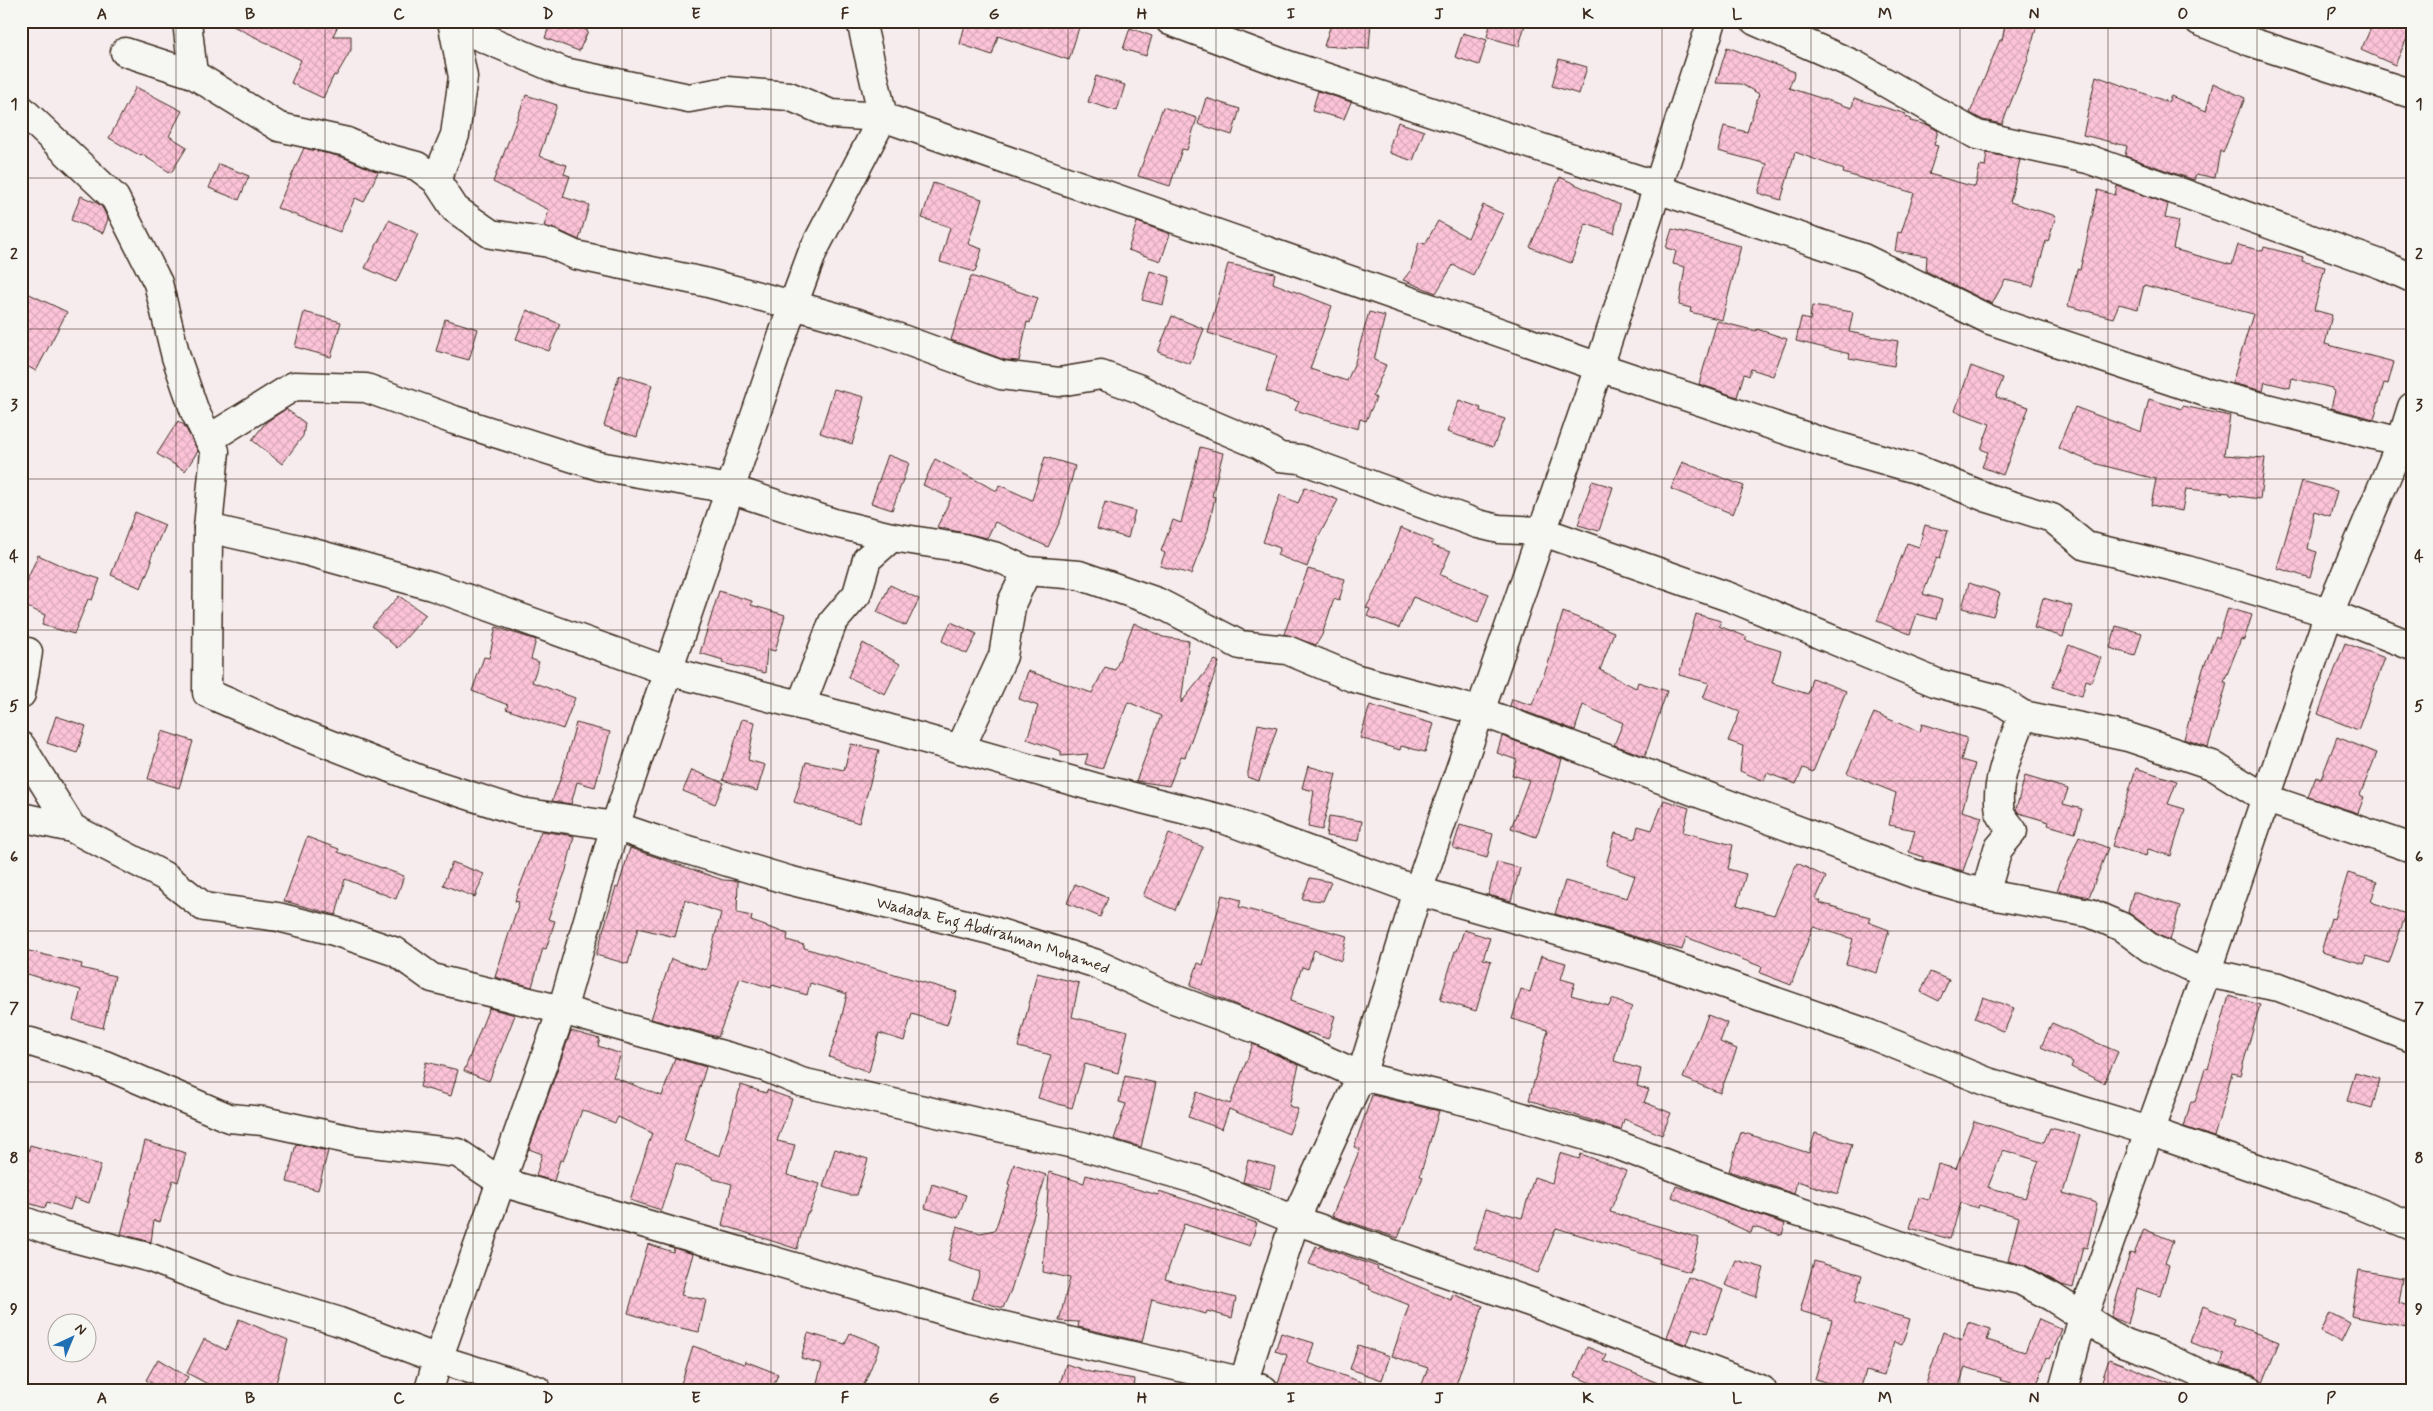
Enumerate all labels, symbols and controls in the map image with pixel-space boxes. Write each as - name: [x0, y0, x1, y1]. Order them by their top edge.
- text: A: [97, 4, 107, 25]
- text: B: [245, 4, 255, 25]
- text: C: [393, 4, 405, 25]
- text: D: [542, 4, 554, 25]
- text: E: [691, 4, 701, 25]
- text: F: [841, 4, 850, 25]
- text: G: [989, 4, 1000, 25]
- text: H: [1137, 4, 1148, 25]
- text: I: [1287, 4, 1296, 25]
- text: J: [1434, 4, 1444, 25]
- text: K: [1582, 4, 1594, 25]
- text: L: [1732, 4, 1743, 25]
- text: M: [1878, 4, 1892, 25]
- text: N: [2029, 4, 2039, 25]
- text: O: [2178, 4, 2189, 25]
- text: P: [2326, 4, 2336, 25]
- text: 1: [10, 94, 18, 115]
- text: 1: [2415, 94, 2423, 115]
- text: 2: [10, 244, 18, 265]
- text: 2: [2415, 244, 2423, 265]
- text: 3: [10, 395, 18, 416]
- text: 3: [2415, 395, 2423, 416]
- text: 4: [9, 546, 19, 567]
- text: 4: [2414, 546, 2424, 567]
- text: 5: [9, 696, 19, 717]
- text: 5: [2414, 696, 2424, 717]
- text: 6: [10, 847, 18, 868]
- text: 6: [2415, 847, 2423, 868]
- street label: Wadada Eng Abdirahman Mohamed: [874, 892, 1113, 979]
- text: 7: [9, 998, 19, 1019]
- text: 7: [2414, 998, 2424, 1019]
- text: 8: [9, 1148, 19, 1169]
- text: 8: [2414, 1148, 2424, 1169]
- text: 9: [10, 1299, 18, 1320]
- text: 9: [2415, 1299, 2423, 1320]
- north arrow: [48, 1314, 98, 1364]
- text: N: [71, 1320, 90, 1339]
- text: A: [97, 1388, 107, 1409]
- text: B: [245, 1388, 255, 1409]
- text: C: [393, 1388, 405, 1409]
- text: D: [542, 1388, 554, 1409]
- text: E: [691, 1388, 701, 1409]
- text: F: [841, 1388, 850, 1409]
- text: G: [989, 1388, 1000, 1409]
- text: H: [1137, 1388, 1148, 1409]
- text: I: [1287, 1388, 1296, 1409]
- text: J: [1434, 1388, 1444, 1409]
- text: K: [1582, 1388, 1594, 1409]
- text: L: [1732, 1388, 1743, 1409]
- text: M: [1878, 1388, 1892, 1409]
- text: N: [2029, 1388, 2039, 1409]
- text: O: [2178, 1388, 2189, 1409]
- text: P: [2326, 1388, 2336, 1409]

